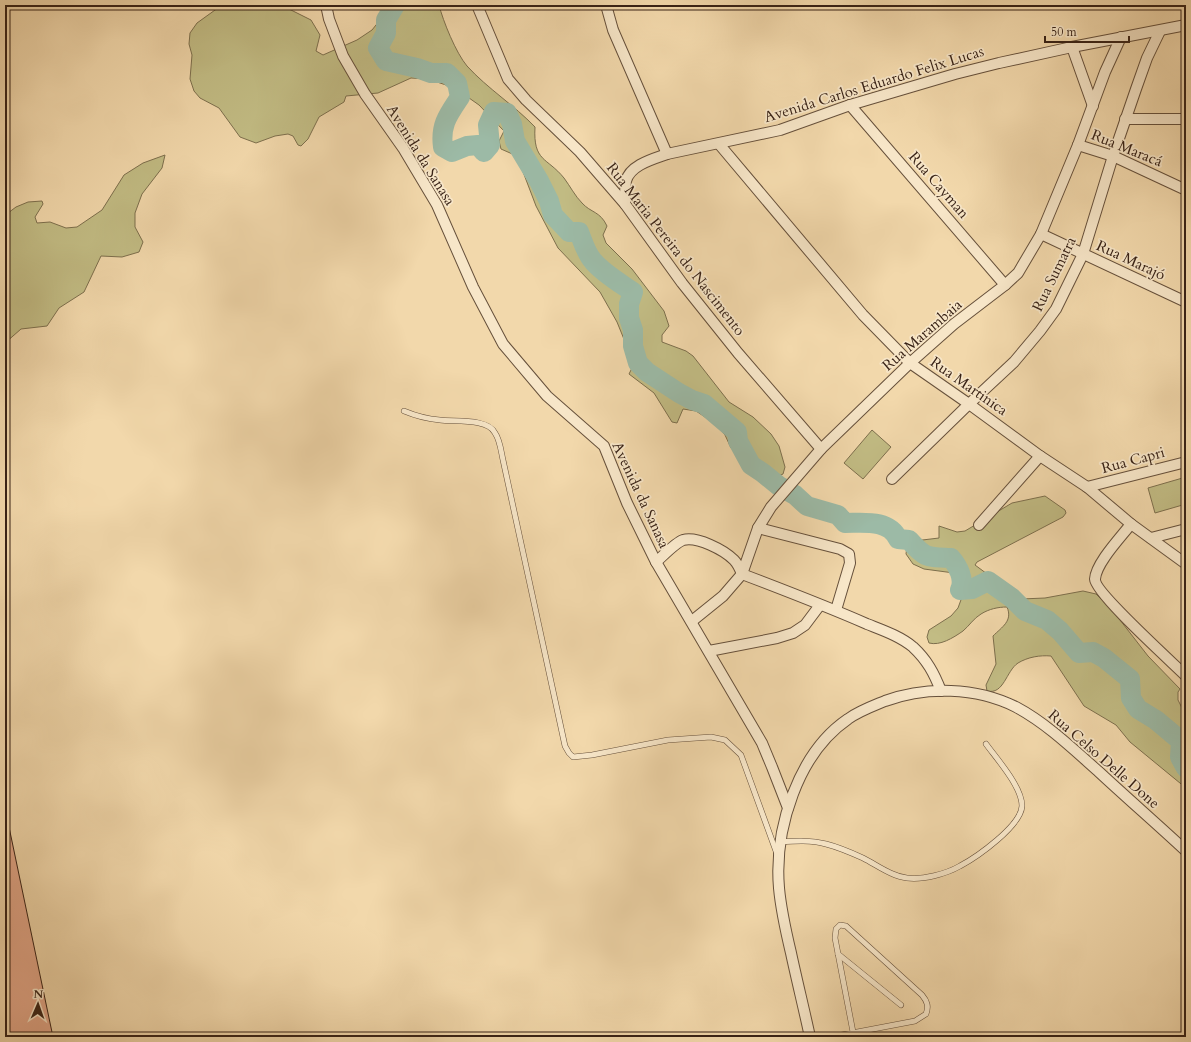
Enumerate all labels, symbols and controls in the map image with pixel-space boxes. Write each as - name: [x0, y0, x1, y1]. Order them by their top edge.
- scale bar: [1045, 18, 1129, 44]
- text: 50 m: [1051, 24, 1078, 40]
- street label: Avenida Carlos Eduardo Felix Lucas: [762, 41, 986, 127]
- street label: Avenida da Sanasa: [382, 101, 460, 210]
- street label: Rua Maracá: [1088, 125, 1166, 172]
- street label: Rua Cayman: [904, 147, 974, 223]
- street label: Rua Maria Pereira do Nascimento: [602, 158, 750, 340]
- street label: Rua Sumatra: [1027, 233, 1081, 315]
- street label: Rua Marajó: [1093, 235, 1169, 285]
- street label: Rua Marambaia: [878, 294, 967, 375]
- street label: Rua Martinica: [926, 352, 1012, 420]
- street label: Avenida da Sanasa: [608, 439, 675, 552]
- street label: Rua Capri: [1099, 442, 1167, 478]
- street label: Rua Celso Delle Done: [1044, 705, 1164, 813]
- north arrow: [18, 984, 58, 1024]
- text: N: [33, 987, 44, 1002]

